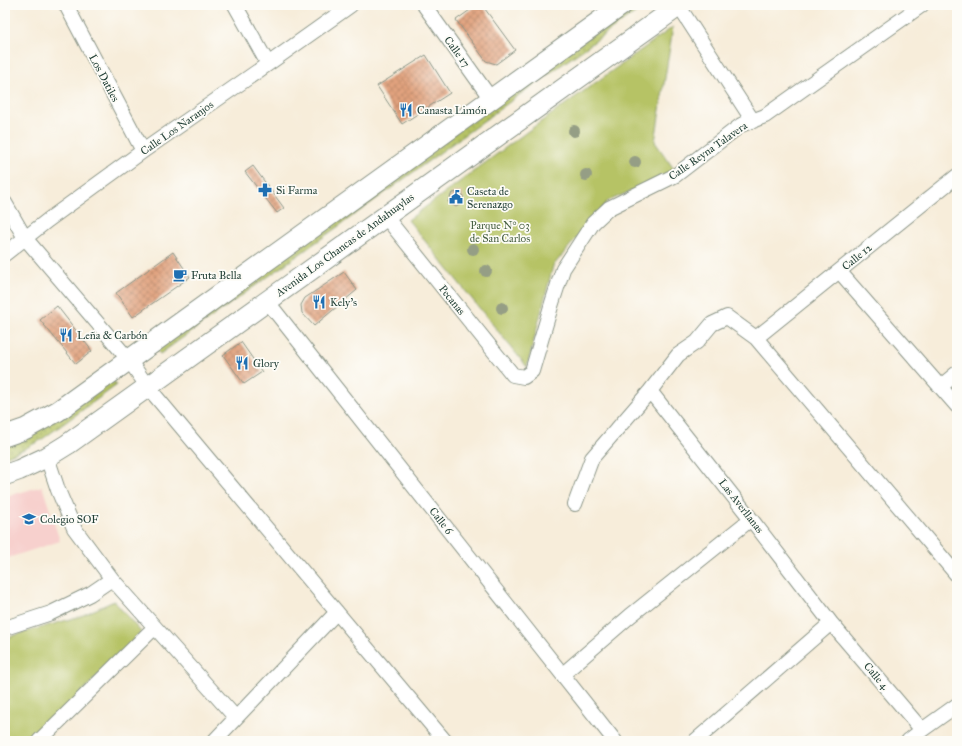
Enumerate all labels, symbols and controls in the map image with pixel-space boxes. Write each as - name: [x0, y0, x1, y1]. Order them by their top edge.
- street label: Calle 17: [441, 34, 473, 70]
- street label: Los Datiles: [86, 52, 122, 104]
- street label: Calle Los Naranjos: [138, 98, 216, 158]
- restaurant icon: Canasta Limón: [398, 102, 414, 118]
- place label: Canasta Limón: [417, 104, 487, 117]
- street label: Calle Reyna Talavera: [666, 119, 750, 183]
- pharmacy icon: Si Farma: [257, 182, 273, 198]
- place label: Si Farma: [276, 184, 318, 197]
- place label: Caseta de Serenazgo: [467, 185, 513, 211]
- public building icon: Caseta de Serenazgo: [448, 189, 464, 205]
- street label: Avenida Los Chancas de Andahuaylas: [273, 191, 417, 300]
- park label: Parque N° 03 de San Carlos: [470, 219, 530, 245]
- street label: Calle 12: [839, 241, 875, 273]
- cafe icon: Fruta Bella: [172, 267, 188, 283]
- place label: Fruta Bella: [191, 269, 242, 282]
- street label: Pecanas: [436, 282, 468, 318]
- restaurant icon: Kely's: [311, 294, 327, 310]
- place label: Kely's: [330, 296, 357, 309]
- restaurant icon: Leña & Carbón: [58, 327, 74, 343]
- place label: Leña & Carbón: [77, 329, 148, 342]
- restaurant icon: Glory: [234, 355, 250, 371]
- place label: Glory: [253, 357, 280, 370]
- street label: Las Averllanas: [716, 476, 766, 536]
- street label: Calle 6: [426, 505, 456, 537]
- school or university icon: Colegio SOF: [21, 511, 37, 527]
- place label: Colegio SOF: [40, 513, 98, 526]
- street label: Calle 4: [861, 660, 892, 693]

